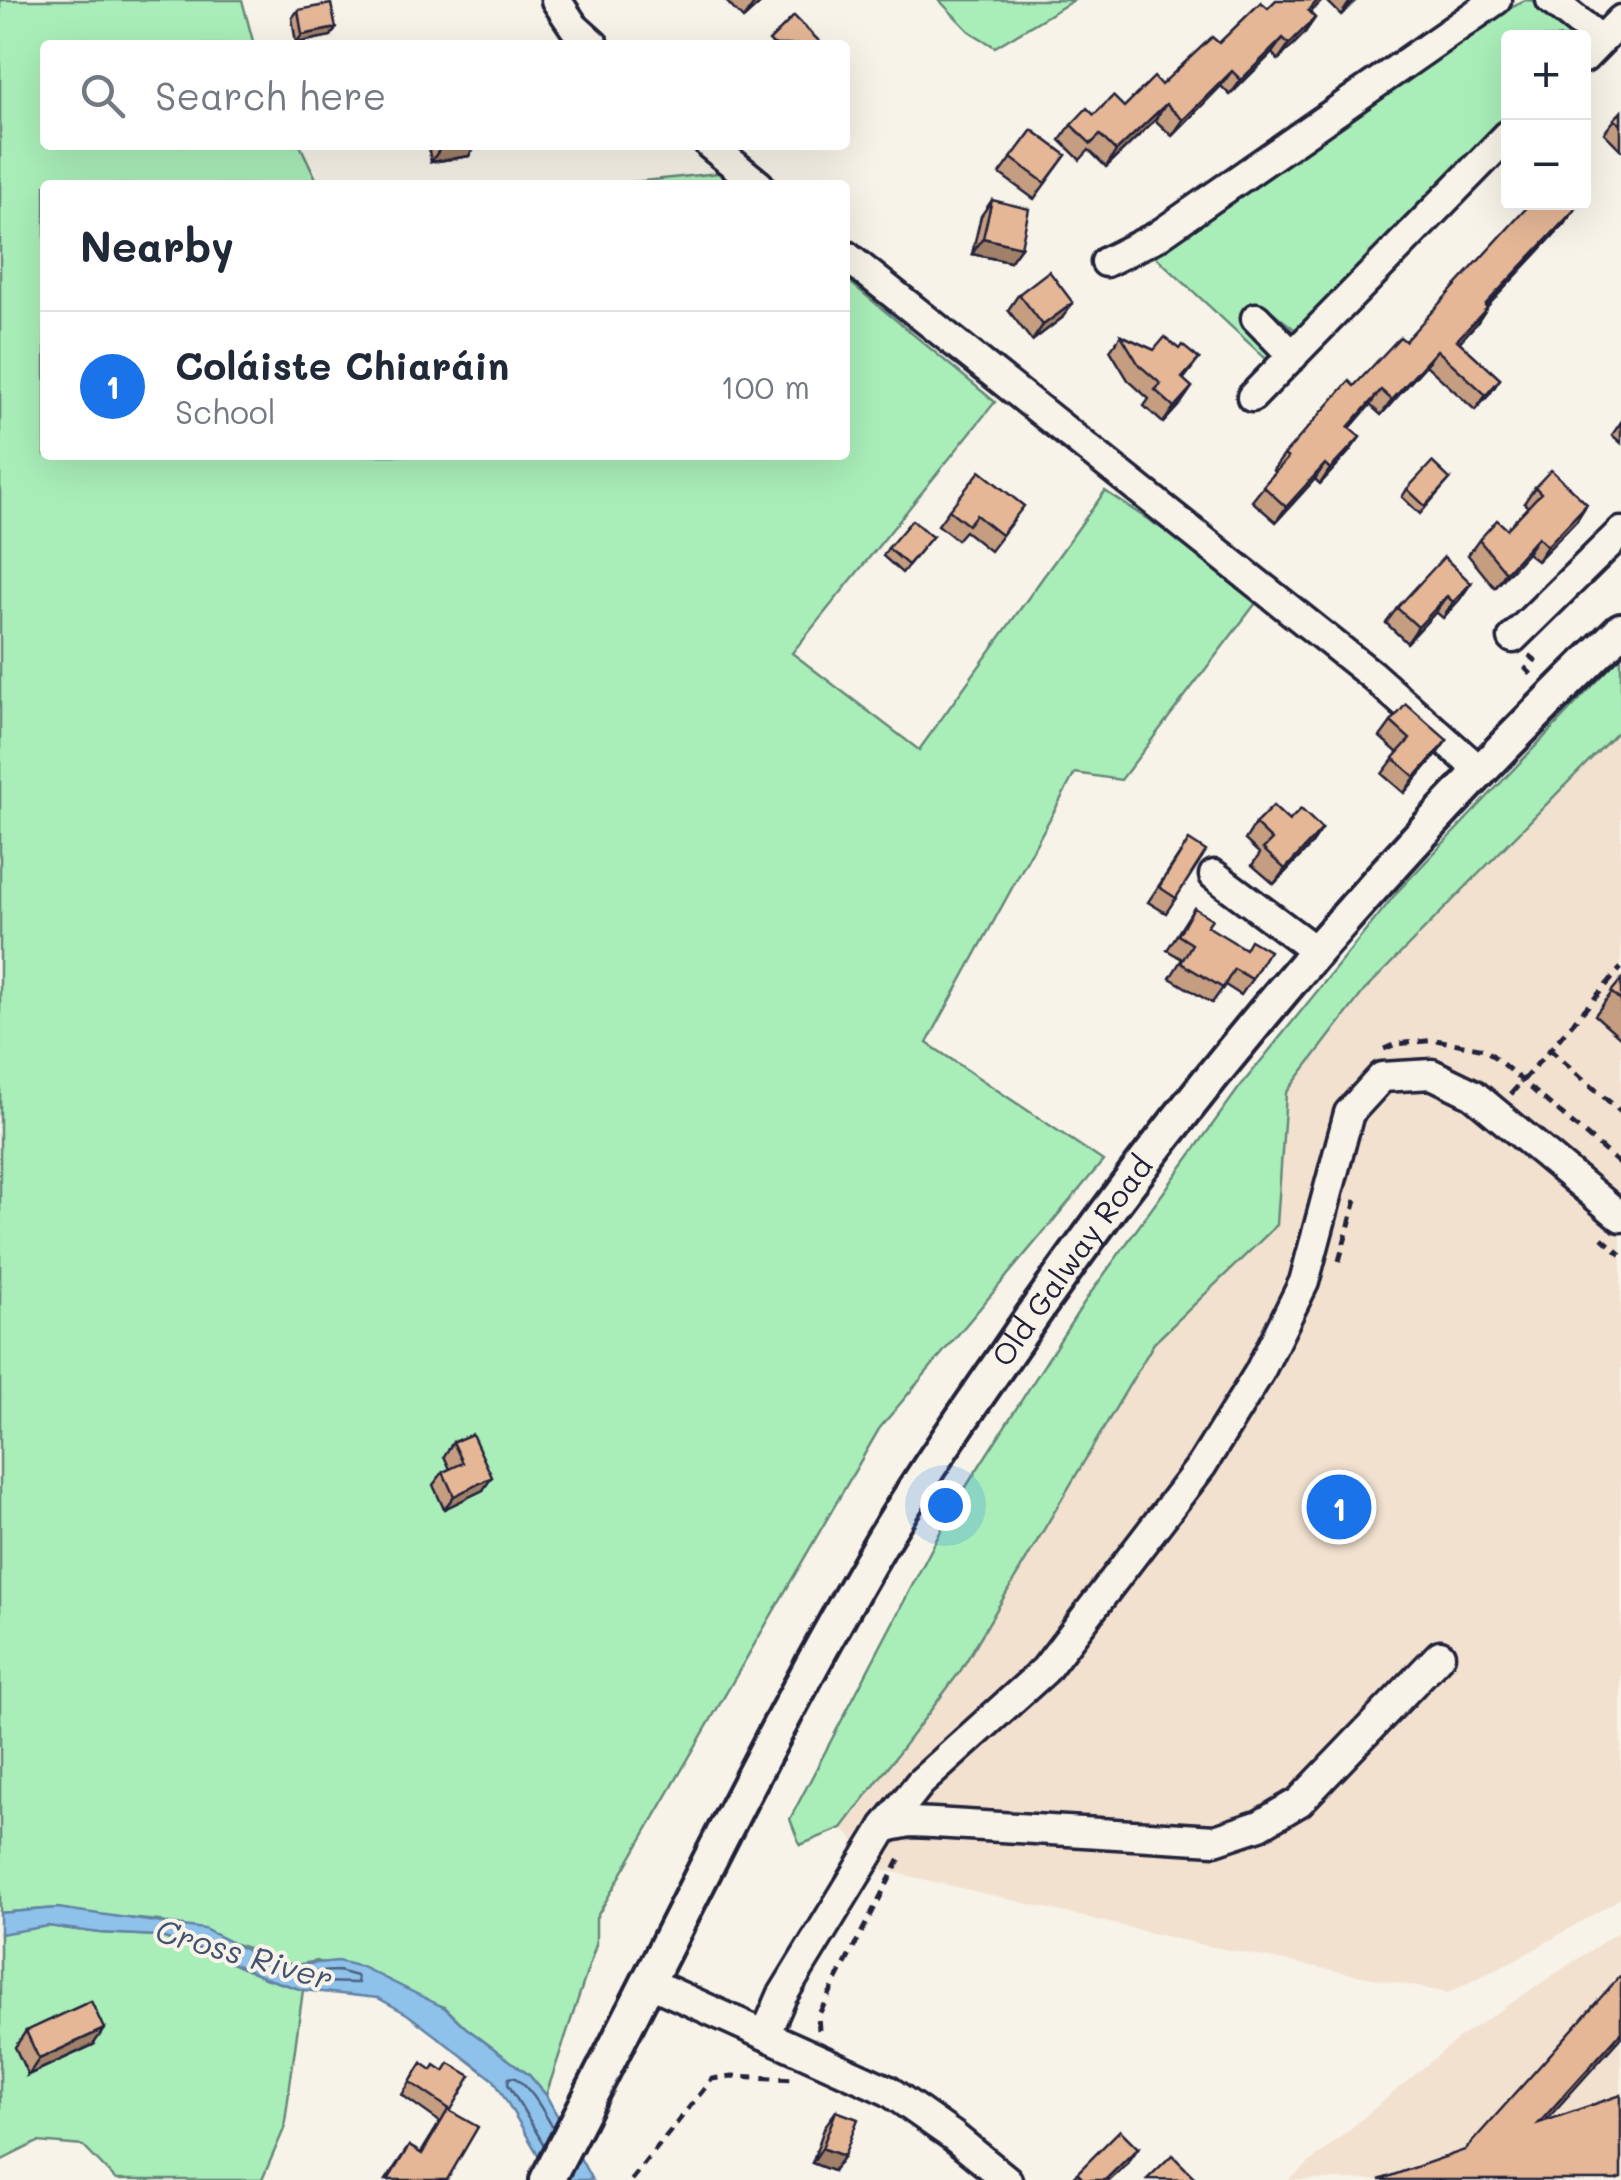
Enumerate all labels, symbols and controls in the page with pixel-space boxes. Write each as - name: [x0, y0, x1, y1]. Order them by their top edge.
- map controls: [1501, 30, 1591, 210]
- button: +: [1501, 30, 1591, 120]
- search box: [40, 40, 850, 150]
- icon: search: [75, 68, 130, 123]
- text: Search here: [155, 70, 386, 120]
- button: −: [1501, 120, 1591, 210]
- text: Nearby: [80, 218, 234, 273]
- text: Coláiste Chiaráin: [175, 340, 509, 390]
- text: 1: [105, 365, 120, 407]
- text: 100 m: [720, 365, 810, 407]
- text: School: [175, 390, 276, 432]
- street label: Old Galway Road: [982, 1147, 1160, 1373]
- pin: 1: [1306, 1470, 1372, 1544]
- your location: [920, 1480, 971, 1531]
- water label: Cross River: [151, 1908, 338, 1998]

